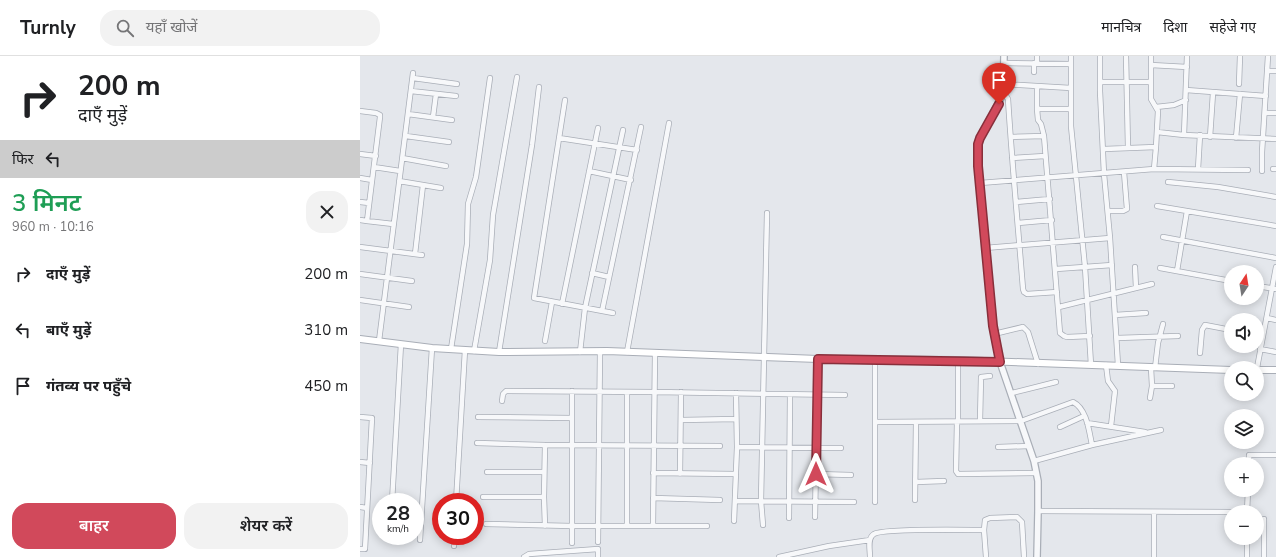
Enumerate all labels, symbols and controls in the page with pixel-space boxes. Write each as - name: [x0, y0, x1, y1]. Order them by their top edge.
- search box: [100, 10, 380, 46]
- text: Turnly: [20, 15, 76, 41]
- icon: search: [114, 17, 136, 39]
- text: यहाँ खोजें: [146, 17, 197, 37]
- text: मानचित्र: [1101, 18, 1141, 37]
- text: दिशा: [1163, 18, 1187, 37]
- text: सहेजे गए: [1209, 18, 1256, 37]
- pin: [982, 63, 1016, 104]
- text: 200 m: [78, 67, 161, 105]
- icon: arrive: [988, 69, 1010, 91]
- icon: right: [12, 72, 64, 124]
- text: दाएँ मुड़ें: [78, 103, 127, 127]
- icon: left: [42, 148, 64, 170]
- text: फिर: [12, 149, 34, 169]
- text: 3 मिनट: [12, 187, 81, 219]
- button: close: [306, 191, 348, 233]
- text: 960 m · 10:16: [12, 218, 94, 236]
- icon: right: [12, 263, 34, 285]
- text: दाएँ मुड़ें: [46, 264, 90, 284]
- text: 200 m: [304, 264, 348, 284]
- north arrow: [1224, 265, 1264, 305]
- map controls: [1224, 265, 1264, 545]
- button: sound: [1224, 313, 1264, 353]
- icon: left: [12, 319, 34, 341]
- text: बाएँ मुड़ें: [46, 320, 91, 340]
- text: 310 m: [304, 320, 348, 340]
- button: search: [1224, 361, 1264, 401]
- icon: arrive: [12, 375, 34, 397]
- text: गंतव्य पर पहुँचे: [46, 376, 131, 396]
- text: 450 m: [304, 376, 348, 396]
- button: layers: [1224, 409, 1264, 449]
- position arrow: [795, 453, 837, 495]
- button: +: [1224, 457, 1264, 497]
- speed limit sign: 30: [432, 493, 484, 545]
- text: 28: [386, 500, 410, 527]
- button: बाहर: [12, 503, 176, 549]
- button: शेयर करें: [184, 503, 348, 549]
- button: −: [1224, 505, 1264, 545]
- text: km/h: [387, 522, 409, 536]

